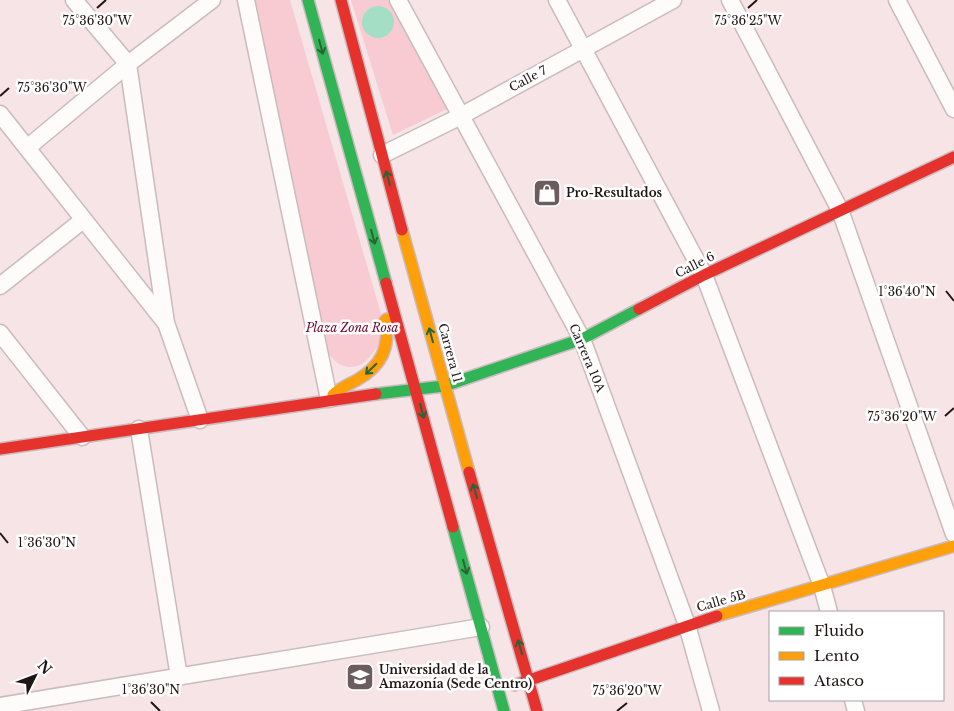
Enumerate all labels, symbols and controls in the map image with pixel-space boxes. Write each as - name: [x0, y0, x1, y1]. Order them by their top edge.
- text: 75°36'30"W: [63, 13, 132, 28]
- text: 75°36'25"W: [714, 13, 782, 28]
- one-way arrow: [316, 39, 326, 55]
- street label: Calle 7: [506, 62, 550, 95]
- text: 75°36'30"W: [18, 80, 87, 95]
- one-way arrow: [383, 170, 393, 186]
- shop icon: Pro-Resultados: [532, 178, 562, 208]
- place label: Pro-Resultados: [566, 185, 663, 200]
- one-way arrow: [369, 229, 378, 245]
- street label: Calle 6: [673, 248, 717, 281]
- text: 1°36'40"N: [878, 284, 936, 299]
- park label: Plaza Zona Rosa: [305, 320, 398, 335]
- street label: Carrera 10A: [566, 321, 609, 395]
- street label: Carrera 11: [435, 322, 466, 384]
- one-way arrow: [425, 327, 435, 343]
- one-way arrow: [365, 362, 377, 375]
- one-way arrow: [417, 402, 427, 418]
- text: 75°36'20"W: [868, 409, 937, 424]
- one-way arrow: [469, 483, 479, 499]
- text: 1°36'30"N: [18, 535, 76, 550]
- one-way arrow: [460, 559, 470, 575]
- street label: Calle 5B: [695, 586, 747, 615]
- legend: [769, 611, 944, 701]
- text: Fluido: [814, 621, 864, 640]
- one-way arrow: [514, 640, 524, 656]
- text: Lento: [814, 646, 860, 665]
- north arrow: [10, 651, 60, 701]
- text: N: [34, 656, 56, 678]
- school or university icon: Universidad de la Amazonía (Sede Centro): [345, 662, 375, 692]
- place label: Universidad de la Amazonía (Sede Centro): [378, 662, 532, 691]
- text: Atasco: [813, 671, 864, 690]
- text: 1°36'30"N: [122, 682, 180, 697]
- text: 75°36'20"W: [593, 683, 662, 698]

